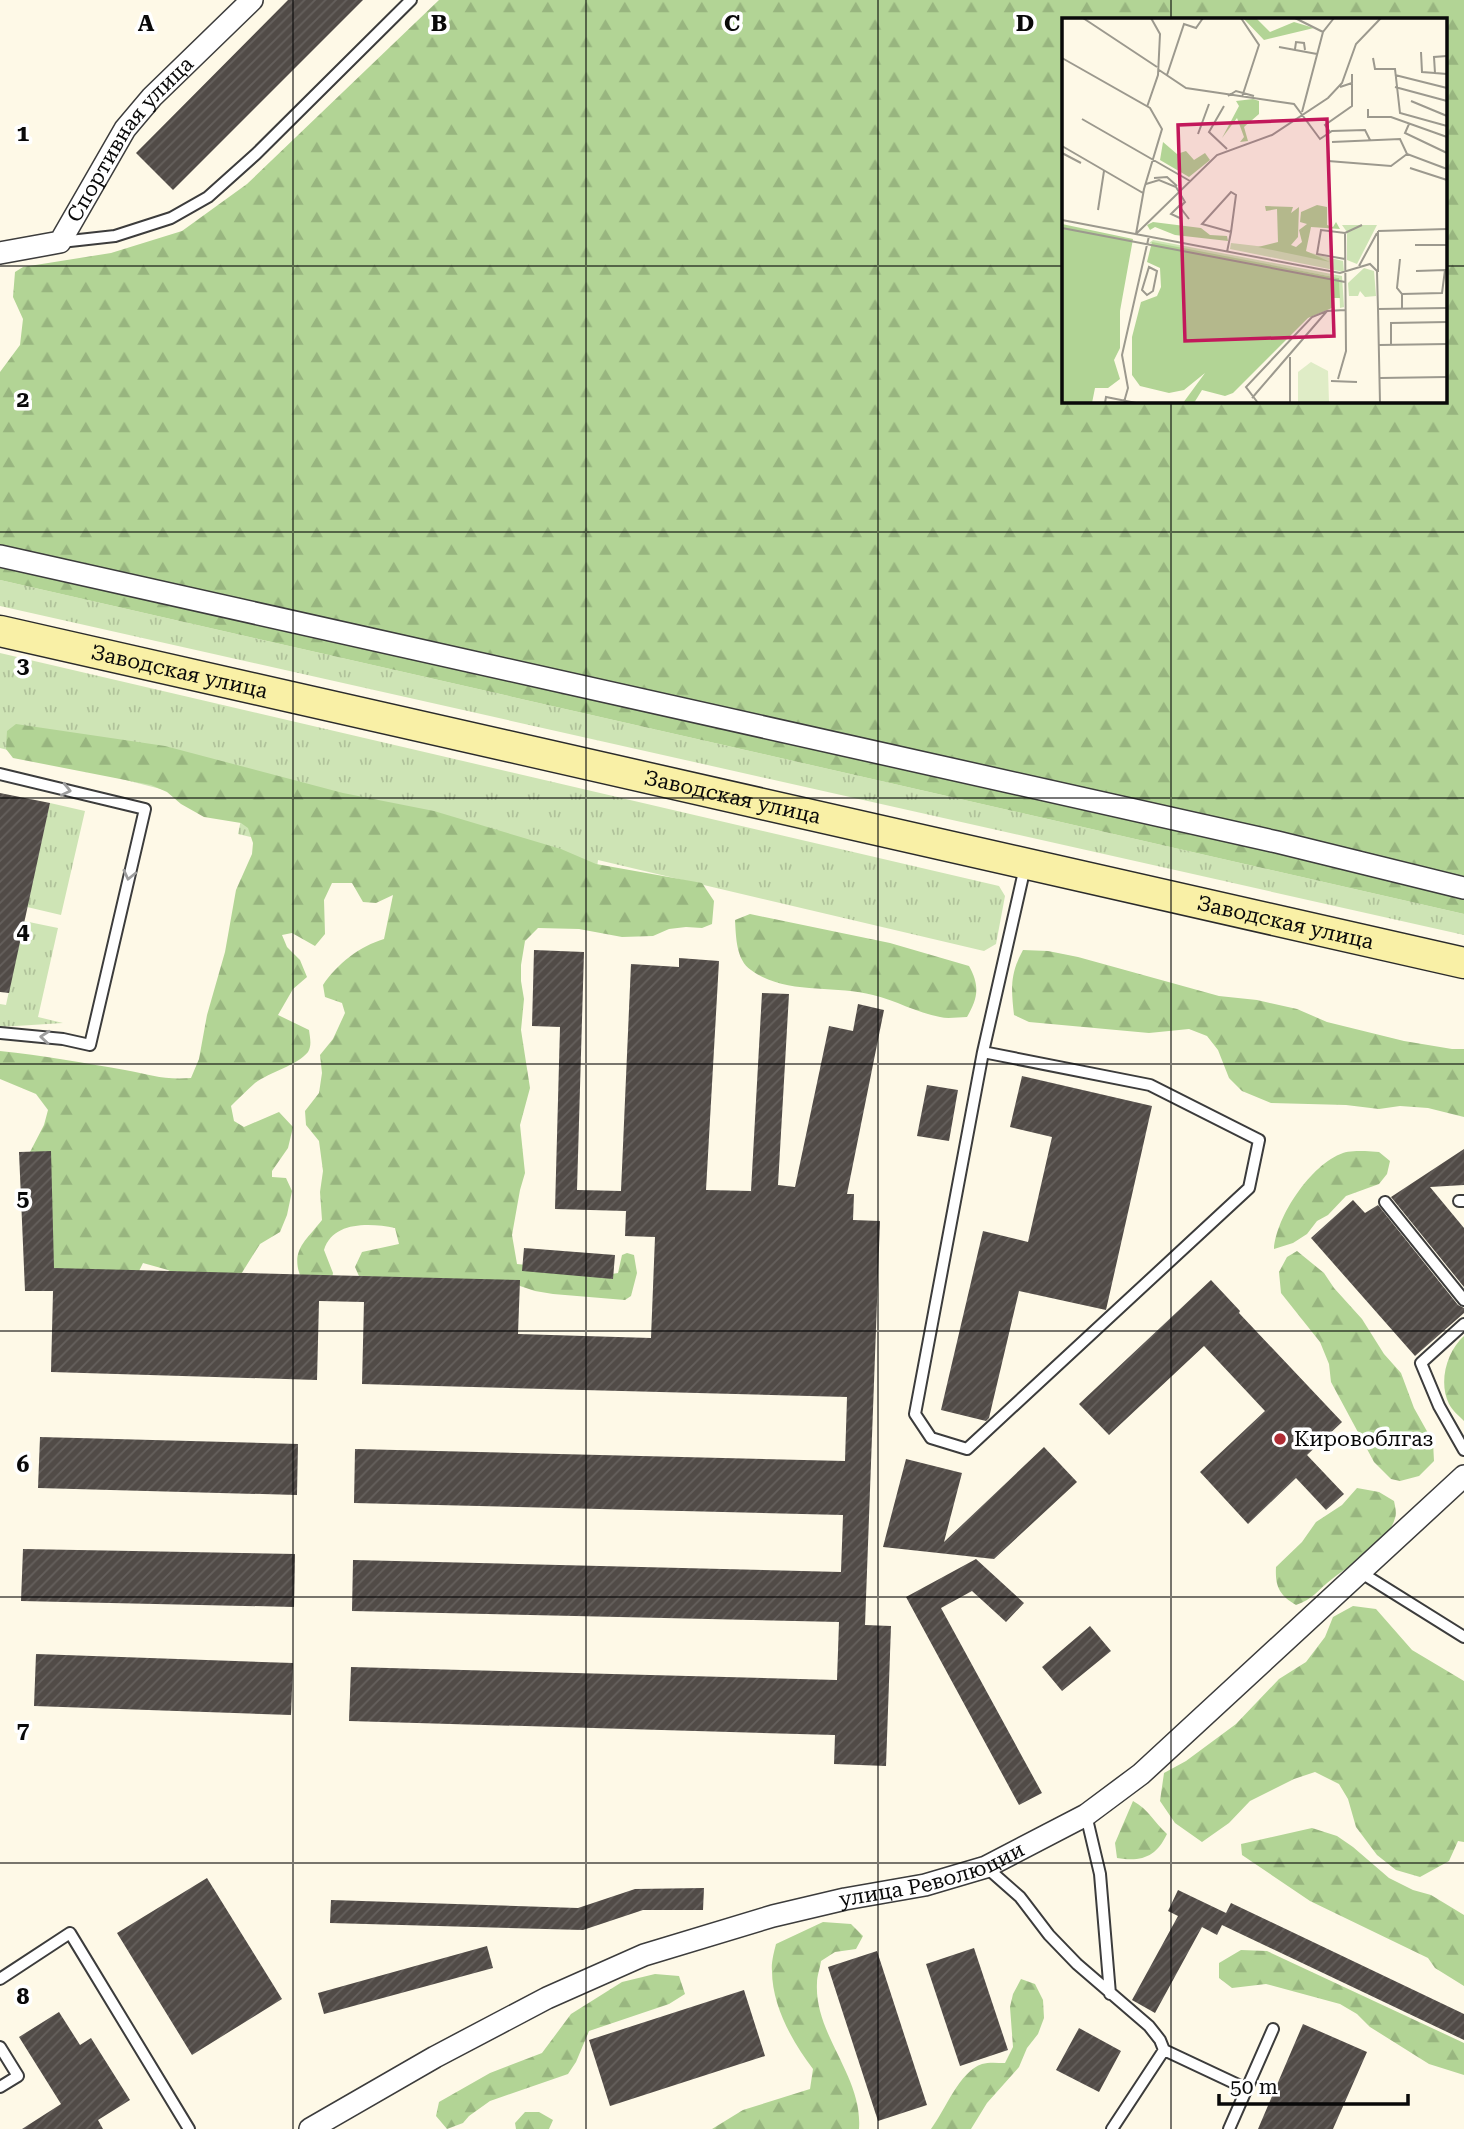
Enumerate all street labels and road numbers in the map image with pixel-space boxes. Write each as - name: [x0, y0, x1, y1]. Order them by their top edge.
- street label: Спортивная улица: [62, 51, 199, 226]
- street label: Заводская улица: [89, 640, 271, 703]
- street label: Заводская улица: [642, 765, 824, 829]
- street label: Заводская улица: [1195, 891, 1377, 954]
- street label: улица Революции: [837, 1837, 1028, 1912]

